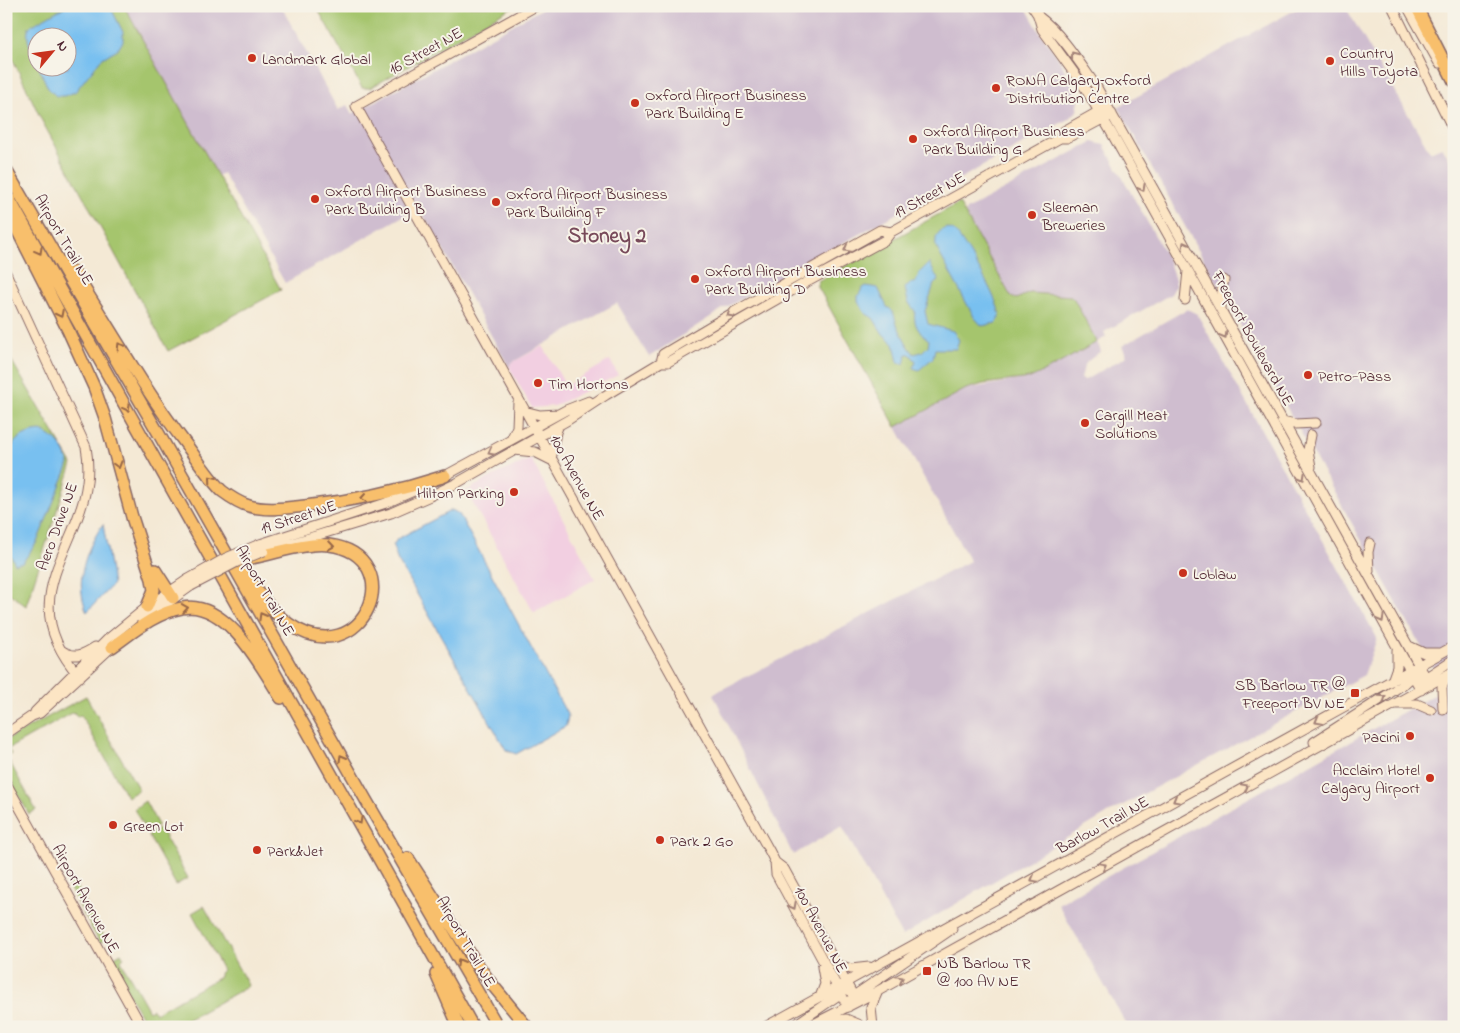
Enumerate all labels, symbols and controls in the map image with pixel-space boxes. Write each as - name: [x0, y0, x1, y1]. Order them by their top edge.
- street label: 16 Street NE: [385, 22, 467, 82]
- north arrow: [28, 28, 78, 78]
- text: N: [51, 37, 74, 56]
- place label: Country Hills Toyota: [1340, 42, 1418, 84]
- place label: Landmark Global: [262, 48, 371, 72]
- marker: Landmark Global: [246, 52, 258, 64]
- one-way arrow: [1071, 52, 1079, 61]
- marker: Country Hills Toyota: [1324, 55, 1336, 67]
- place label: RONA Calgary–Oxford Distribution Centre: [1005, 69, 1151, 111]
- marker: RONA Calgary–Oxford Distribution Centre: [990, 82, 1002, 94]
- place label: Oxford Airport Business Park Building E: [645, 84, 807, 126]
- marker: Oxford Airport Business Park Building E: [629, 97, 641, 109]
- place label: Oxford Airport Business Park Building G: [923, 120, 1085, 162]
- marker: Oxford Airport Business Park Building G: [907, 133, 919, 145]
- street label: 19 Street NE: [890, 166, 970, 225]
- place label: Oxford Airport Business Park Building B: [325, 180, 487, 222]
- place label: Oxford Airport Business Park Building F: [506, 183, 668, 225]
- one-way arrow: [1136, 183, 1146, 192]
- street label: Airport Trail NE: [27, 190, 99, 290]
- marker: Oxford Airport Business Park Building B: [309, 193, 321, 205]
- marker: Oxford Airport Business Park Building F: [490, 196, 502, 208]
- place label: Sleeman Breweries: [1041, 196, 1106, 238]
- marker: Sleeman Breweries: [1026, 209, 1038, 221]
- district label: Stoney 2: [568, 222, 647, 254]
- one-way arrow: [843, 242, 852, 252]
- one-way arrow: [1181, 242, 1191, 251]
- one-way arrow: [32, 245, 42, 254]
- place label: Oxford Airport Business Park Building D: [705, 260, 867, 302]
- street label: Freeport Boulevard NE: [1205, 266, 1299, 411]
- marker: Oxford Airport Business Park Building D: [689, 273, 701, 285]
- one-way arrow: [726, 308, 735, 318]
- one-way arrow: [53, 309, 64, 318]
- one-way arrow: [1217, 329, 1227, 338]
- one-way arrow: [117, 342, 126, 351]
- place label: Petro-Pass: [1318, 365, 1391, 389]
- marker: Petro-Pass: [1302, 369, 1314, 381]
- place label: Tim Hortons: [548, 373, 629, 397]
- marker: Tim Hortons: [532, 377, 544, 389]
- one-way arrow: [121, 402, 131, 411]
- place label: Cargill Meat Solutions: [1095, 404, 1168, 446]
- marker: Cargill Meat Solutions: [1079, 417, 1091, 429]
- street label: 100 Avenue NE: [543, 430, 610, 525]
- one-way arrow: [487, 446, 496, 456]
- one-way arrow: [112, 461, 123, 469]
- one-way arrow: [1296, 472, 1306, 481]
- one-way arrow: [209, 476, 218, 485]
- street label: Aero Drive NE: [31, 479, 85, 574]
- place label: Hilton Parking: [417, 482, 504, 506]
- marker: Hilton Parking: [508, 486, 520, 498]
- one-way arrow: [360, 492, 369, 502]
- street label: 19 Street NE: [257, 494, 340, 541]
- one-way arrow: [328, 540, 336, 551]
- street label: Airport Trail NE: [228, 541, 300, 641]
- place label: Loblaw: [1193, 563, 1237, 587]
- marker: Loblaw: [1177, 567, 1189, 579]
- one-way arrow: [182, 603, 190, 614]
- one-way arrow: [258, 613, 268, 622]
- one-way arrow: [1375, 614, 1385, 623]
- place label: SB Barlow TR @ Freeport BV NE: [1235, 674, 1345, 716]
- marker: SB Barlow TR @ Freeport BV NE: [1349, 687, 1361, 699]
- one-way arrow: [1377, 695, 1386, 704]
- one-way arrow: [1315, 715, 1324, 725]
- place label: Pacini: [1362, 726, 1400, 750]
- marker: Pacini: [1404, 730, 1416, 742]
- one-way arrow: [338, 754, 348, 763]
- place label: Acclaim Hotel Calgary Airport: [1321, 759, 1421, 801]
- marker: Acclaim Hotel Calgary Airport: [1424, 772, 1436, 784]
- one-way arrow: [1239, 783, 1248, 793]
- street label: Barlow Trail NE: [1051, 790, 1154, 862]
- one-way arrow: [1172, 794, 1181, 804]
- place label: Green Lot: [123, 815, 184, 839]
- one-way arrow: [352, 815, 362, 824]
- marker: Green Lot: [107, 819, 119, 831]
- place label: Park 2 Go: [670, 830, 733, 854]
- marker: Park 2 Go: [654, 834, 666, 846]
- street label: Airport Avenue NE: [45, 840, 125, 958]
- place label: Park&Jet: [267, 840, 324, 864]
- marker: Park&Jet: [251, 844, 263, 856]
- one-way arrow: [1097, 862, 1106, 872]
- one-way arrow: [1030, 872, 1039, 882]
- street label: 100 Avenue NE: [787, 882, 853, 978]
- street label: Airport Trail NE: [429, 892, 501, 992]
- one-way arrow: [787, 901, 797, 910]
- place label: NB Barlow TR @ 100 AV NE: [937, 952, 1031, 994]
- one-way arrow: [457, 958, 467, 967]
- marker: NB Barlow TR @ 100 AV NE: [921, 965, 933, 977]
- one-way arrow: [894, 975, 903, 985]

